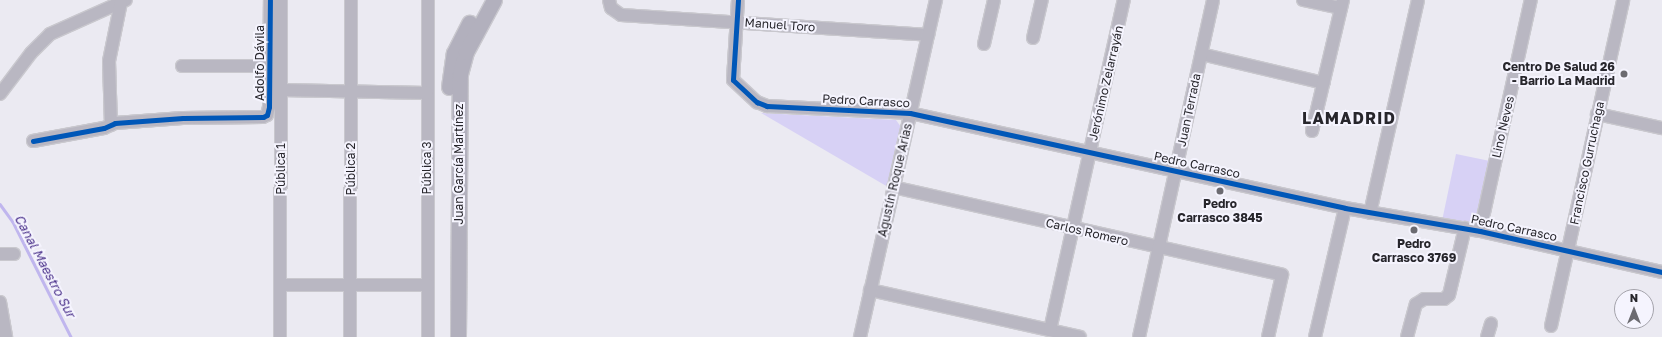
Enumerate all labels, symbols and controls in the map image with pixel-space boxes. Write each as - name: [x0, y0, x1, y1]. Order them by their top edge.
- street label: Manuel Toro: [744, 15, 816, 35]
- street label: Jerónimo Zelarrayán: [1086, 24, 1126, 142]
- street label: Adolfo Dávila: [253, 25, 267, 101]
- place label: Centro De Salud 26 - Barrio La Madrid: [1503, 60, 1615, 88]
- marker: Centro De Salud 26 - Barrio La Madrid: [1618, 68, 1630, 80]
- street label: Juan Terrada: [1174, 72, 1204, 148]
- street label: Pedro Carrasco: [822, 92, 910, 110]
- street label: Lino Neves: [1489, 95, 1517, 159]
- street label: Francisco Gurruchaga: [1567, 100, 1607, 226]
- street label: Juan García Martínez: [452, 104, 466, 224]
- district label: LAMADRID: [1302, 108, 1396, 128]
- street label: Agustín Roque Arias: [875, 122, 915, 238]
- street label: Pública 3: [420, 142, 434, 194]
- street label: Pública 1: [274, 143, 288, 195]
- street label: Pública 2: [344, 143, 358, 195]
- street label: Pedro Carrasco: [1153, 149, 1241, 181]
- marker: Pedro Carrasco 3845: [1215, 186, 1225, 196]
- place label: Pedro Carrasco 3845: [1177, 197, 1263, 225]
- water label: Canal Maestro Sur: [11, 212, 79, 320]
- street label: Pedro Carrasco: [1470, 212, 1558, 244]
- street label: Carlos Romero: [1044, 215, 1130, 249]
- marker: Pedro Carrasco 3769: [1409, 225, 1419, 235]
- place label: Pedro Carrasco 3769: [1372, 237, 1456, 265]
- north arrow: [1614, 289, 1654, 329]
- text: N: [1630, 291, 1638, 304]

